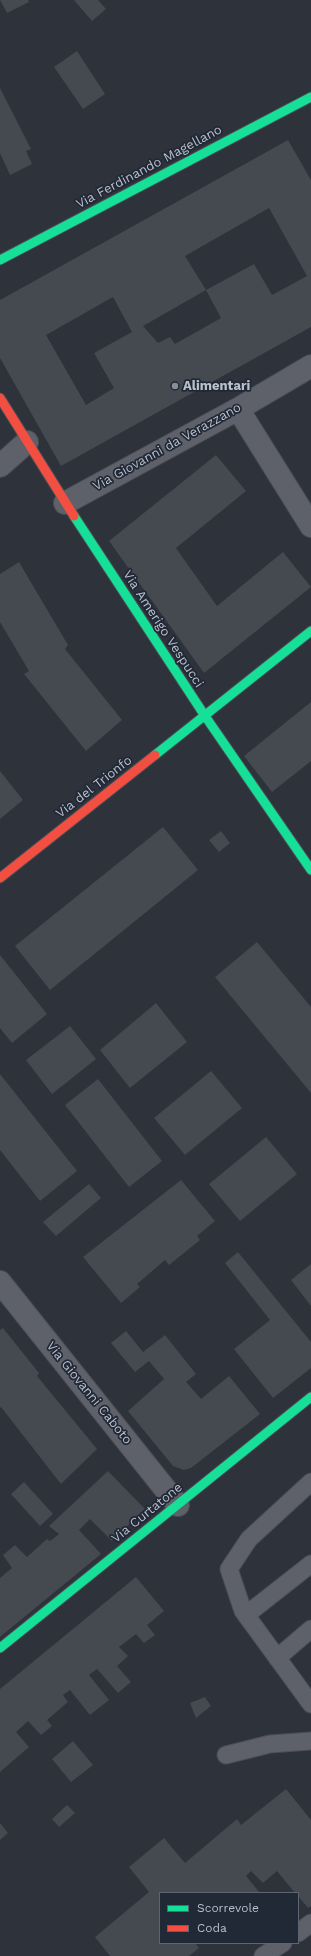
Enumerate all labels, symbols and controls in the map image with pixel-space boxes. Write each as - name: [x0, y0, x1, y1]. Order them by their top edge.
- street label: Via Ferdinando Magellano: [73, 122, 225, 212]
- place label: Alimentari: [183, 378, 250, 394]
- marker: Alimentari: [170, 381, 180, 391]
- street label: Via Giovanni da Verazzano: [90, 400, 244, 494]
- street label: Via Amerigo Vespucci: [119, 568, 207, 690]
- street label: Via del Trionfo: [53, 753, 135, 821]
- street label: Via Giovanni Caboto: [43, 1338, 135, 1448]
- street label: Via Curtatone: [108, 1480, 186, 1546]
- legend: [159, 1892, 299, 1944]
- text: Scorrevole: [197, 1901, 259, 1915]
- text: Coda: [197, 1921, 227, 1935]

